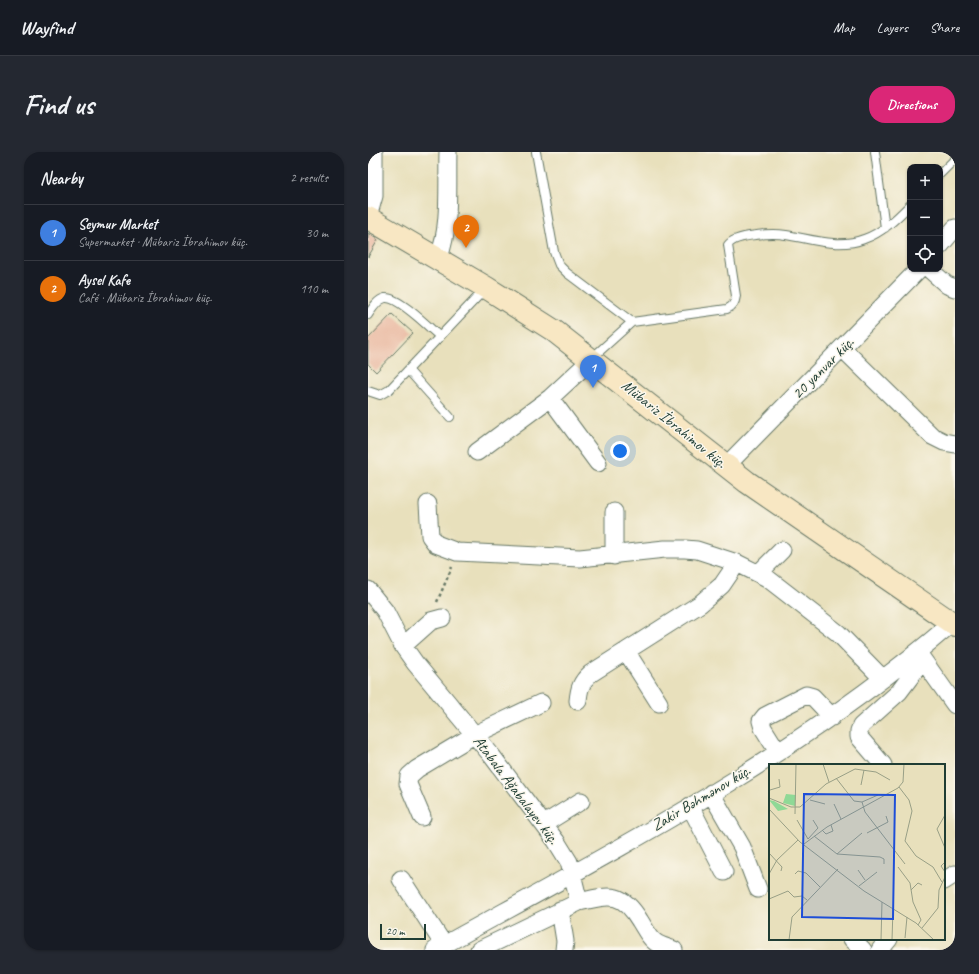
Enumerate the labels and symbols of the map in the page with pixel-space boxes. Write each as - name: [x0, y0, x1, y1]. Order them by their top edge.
- pin: 2: [453, 215, 479, 248]
- street label: 20 yanvar küç.: [788, 332, 859, 403]
- pin: 1: [580, 355, 606, 388]
- street label: Mübariz İbrahimov küç.: [617, 375, 731, 473]
- your location: [610, 441, 630, 461]
- street label: Atabala Ağabalayev küç.: [469, 732, 564, 849]
- street label: Zakir Bəhmənov küç.: [648, 760, 755, 835]
- inset map: [769, 764, 945, 940]
- scale bar: [380, 922, 426, 941]

